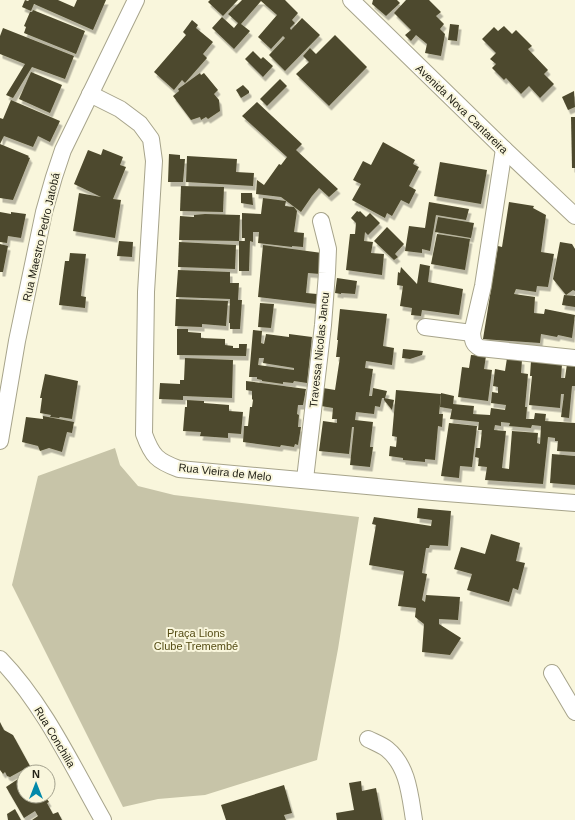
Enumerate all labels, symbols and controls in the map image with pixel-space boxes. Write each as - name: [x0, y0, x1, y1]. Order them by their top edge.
- street label: Avenida Nova Cantareira: [414, 62, 511, 157]
- street label: Rua Maestro Pedro Jatobá: [20, 171, 62, 302]
- street label: Travessa Nicolas Jancu: [307, 292, 331, 408]
- street label: Rua Vieira de Melo: [178, 461, 272, 483]
- park label: Praça Lions Clube Tremembé: [154, 627, 238, 652]
- street label: Rua Conchilia: [32, 705, 78, 770]
- north arrow: [16, 764, 56, 804]
- text: N: [32, 768, 40, 780]

